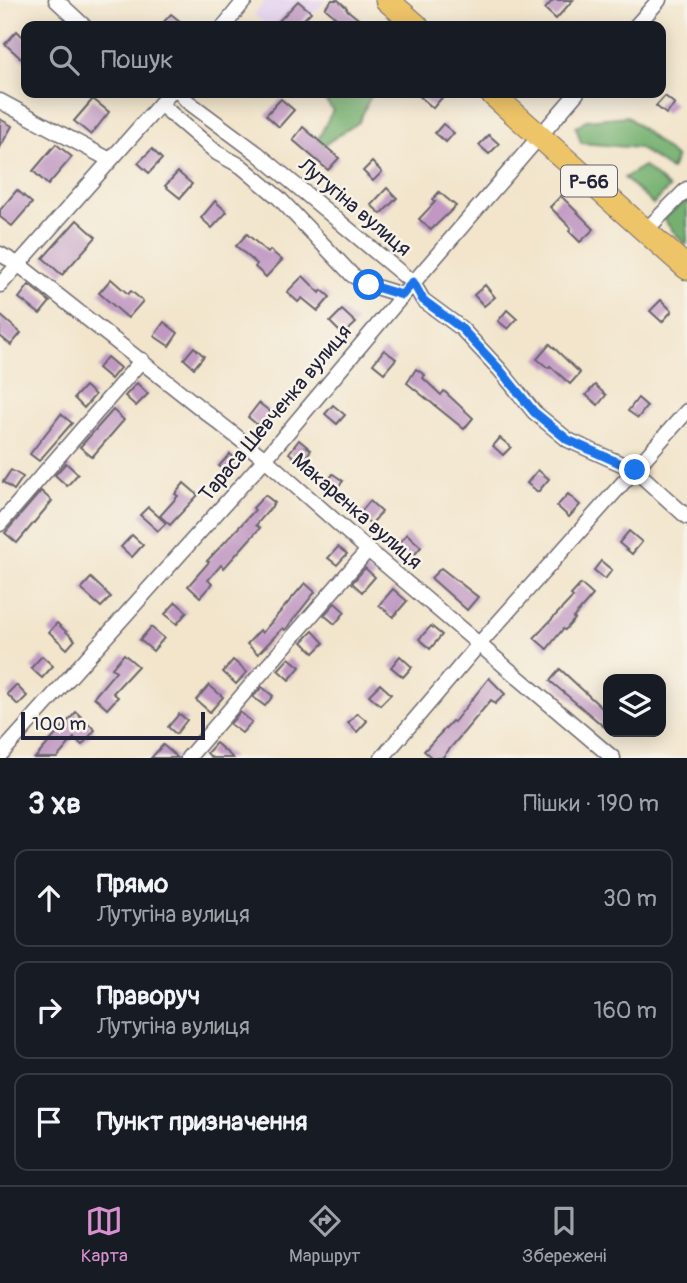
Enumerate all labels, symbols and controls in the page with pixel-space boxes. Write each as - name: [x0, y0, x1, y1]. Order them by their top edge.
- search box: [21, 21, 666, 98]
- icon: search: [45, 41, 83, 79]
- text: Пошук: [101, 44, 174, 76]
- street label: Лутугіна вулиця: [292, 152, 417, 263]
- road number: Р-66: [561, 166, 617, 196]
- route start: [353, 269, 384, 300]
- street label: Тараса Шевченка вулиця: [193, 319, 357, 508]
- street label: Макаренка вулиця: [286, 447, 427, 575]
- route end: [619, 454, 650, 485]
- map controls: [603, 674, 666, 737]
- button: layers: [603, 674, 666, 737]
- scale bar: [21, 709, 205, 741]
- text: 100 m: [32, 712, 86, 736]
- text: 3 хв: [28, 785, 81, 822]
- text: Пішки · 190 m: [523, 789, 659, 818]
- text: Прямо: [97, 868, 168, 900]
- icon: ahead: [30, 879, 68, 917]
- text: 30 m: [603, 884, 657, 913]
- text: Лутугіна вулиця: [97, 900, 250, 929]
- text: Праворуч: [97, 980, 200, 1012]
- icon: right: [30, 991, 68, 1029]
- text: 160 m: [593, 996, 657, 1025]
- text: Лутугіна вулиця: [97, 1012, 250, 1041]
- icon: arrive: [30, 1103, 68, 1141]
- text: Пункт призначення: [97, 1106, 308, 1138]
- tab: Карта: [81, 1202, 128, 1268]
- tab: Маршрут: [289, 1202, 361, 1268]
- tab: Збережені: [522, 1202, 606, 1268]

